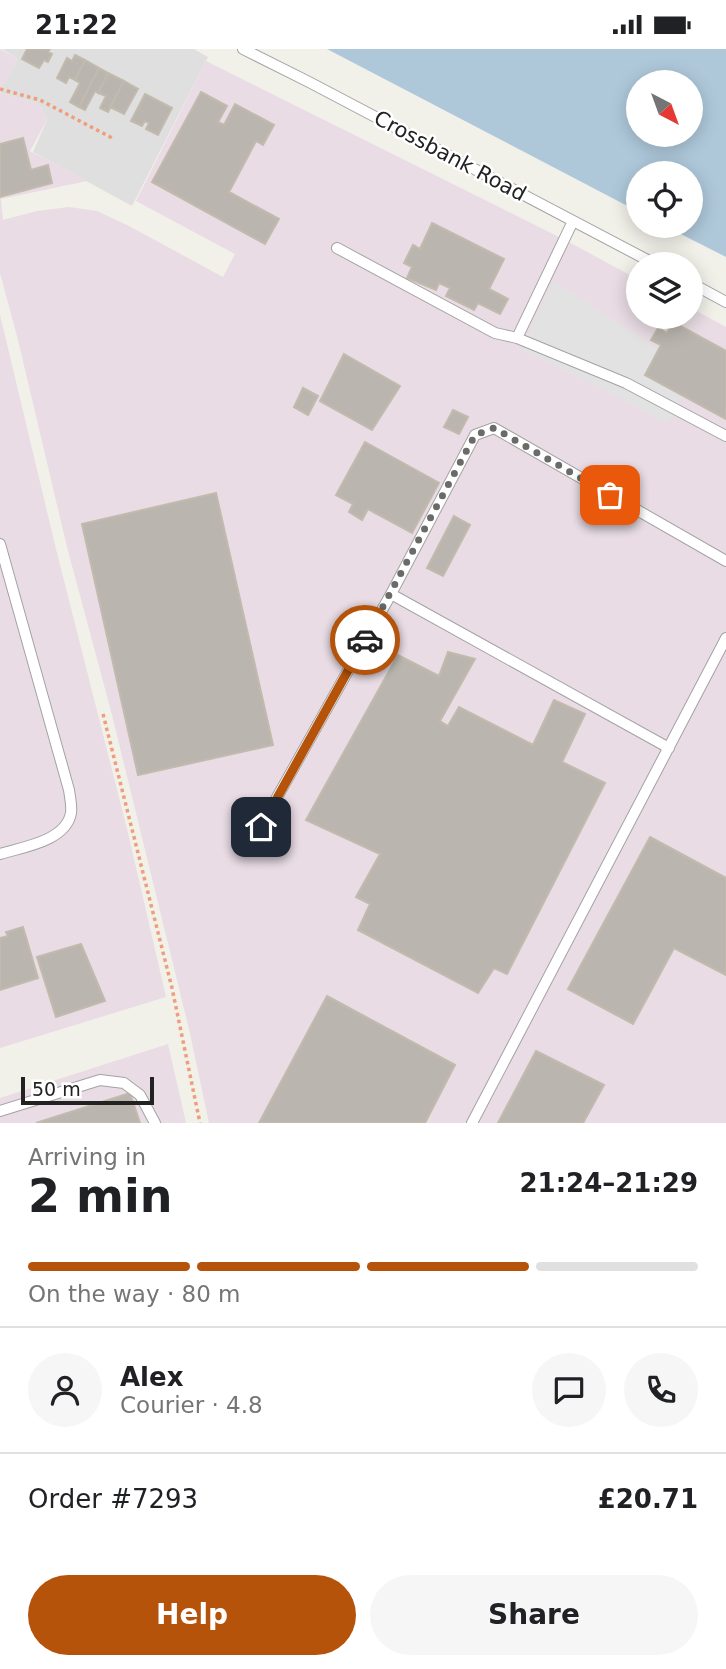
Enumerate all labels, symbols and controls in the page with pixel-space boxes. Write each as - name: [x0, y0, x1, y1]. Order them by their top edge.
- text: 21:22: [35, 10, 118, 40]
- north arrow: [626, 70, 704, 147]
- map controls: [626, 70, 703, 329]
- street label: Crossbank Road: [370, 106, 530, 206]
- button: locate: [626, 161, 703, 238]
- button: layers: [626, 252, 703, 329]
- pin: [580, 465, 640, 525]
- icon: bag: [591, 476, 629, 514]
- courier: [330, 605, 400, 675]
- icon: car: [346, 621, 384, 659]
- pin: [231, 797, 291, 857]
- icon: home: [242, 808, 280, 846]
- scale bar: [21, 1074, 154, 1106]
- text: 50 m: [32, 1078, 81, 1100]
- text: Arriving in: [28, 1144, 146, 1170]
- text: 21:24–21:29: [519, 1168, 698, 1198]
- text: 2 min: [28, 1169, 172, 1223]
- text: On the way · 80 m: [28, 1281, 240, 1307]
- button: person: [28, 1353, 102, 1427]
- button: chat: [532, 1353, 606, 1427]
- button: phone: [624, 1353, 698, 1427]
- text: Alex: [120, 1362, 183, 1392]
- text: Courier · 4.8: [120, 1392, 263, 1418]
- text: Order #7293: [28, 1484, 198, 1514]
- text: £20.71: [598, 1484, 698, 1514]
- button: Help: [28, 1575, 356, 1655]
- button: Share: [370, 1575, 698, 1655]

